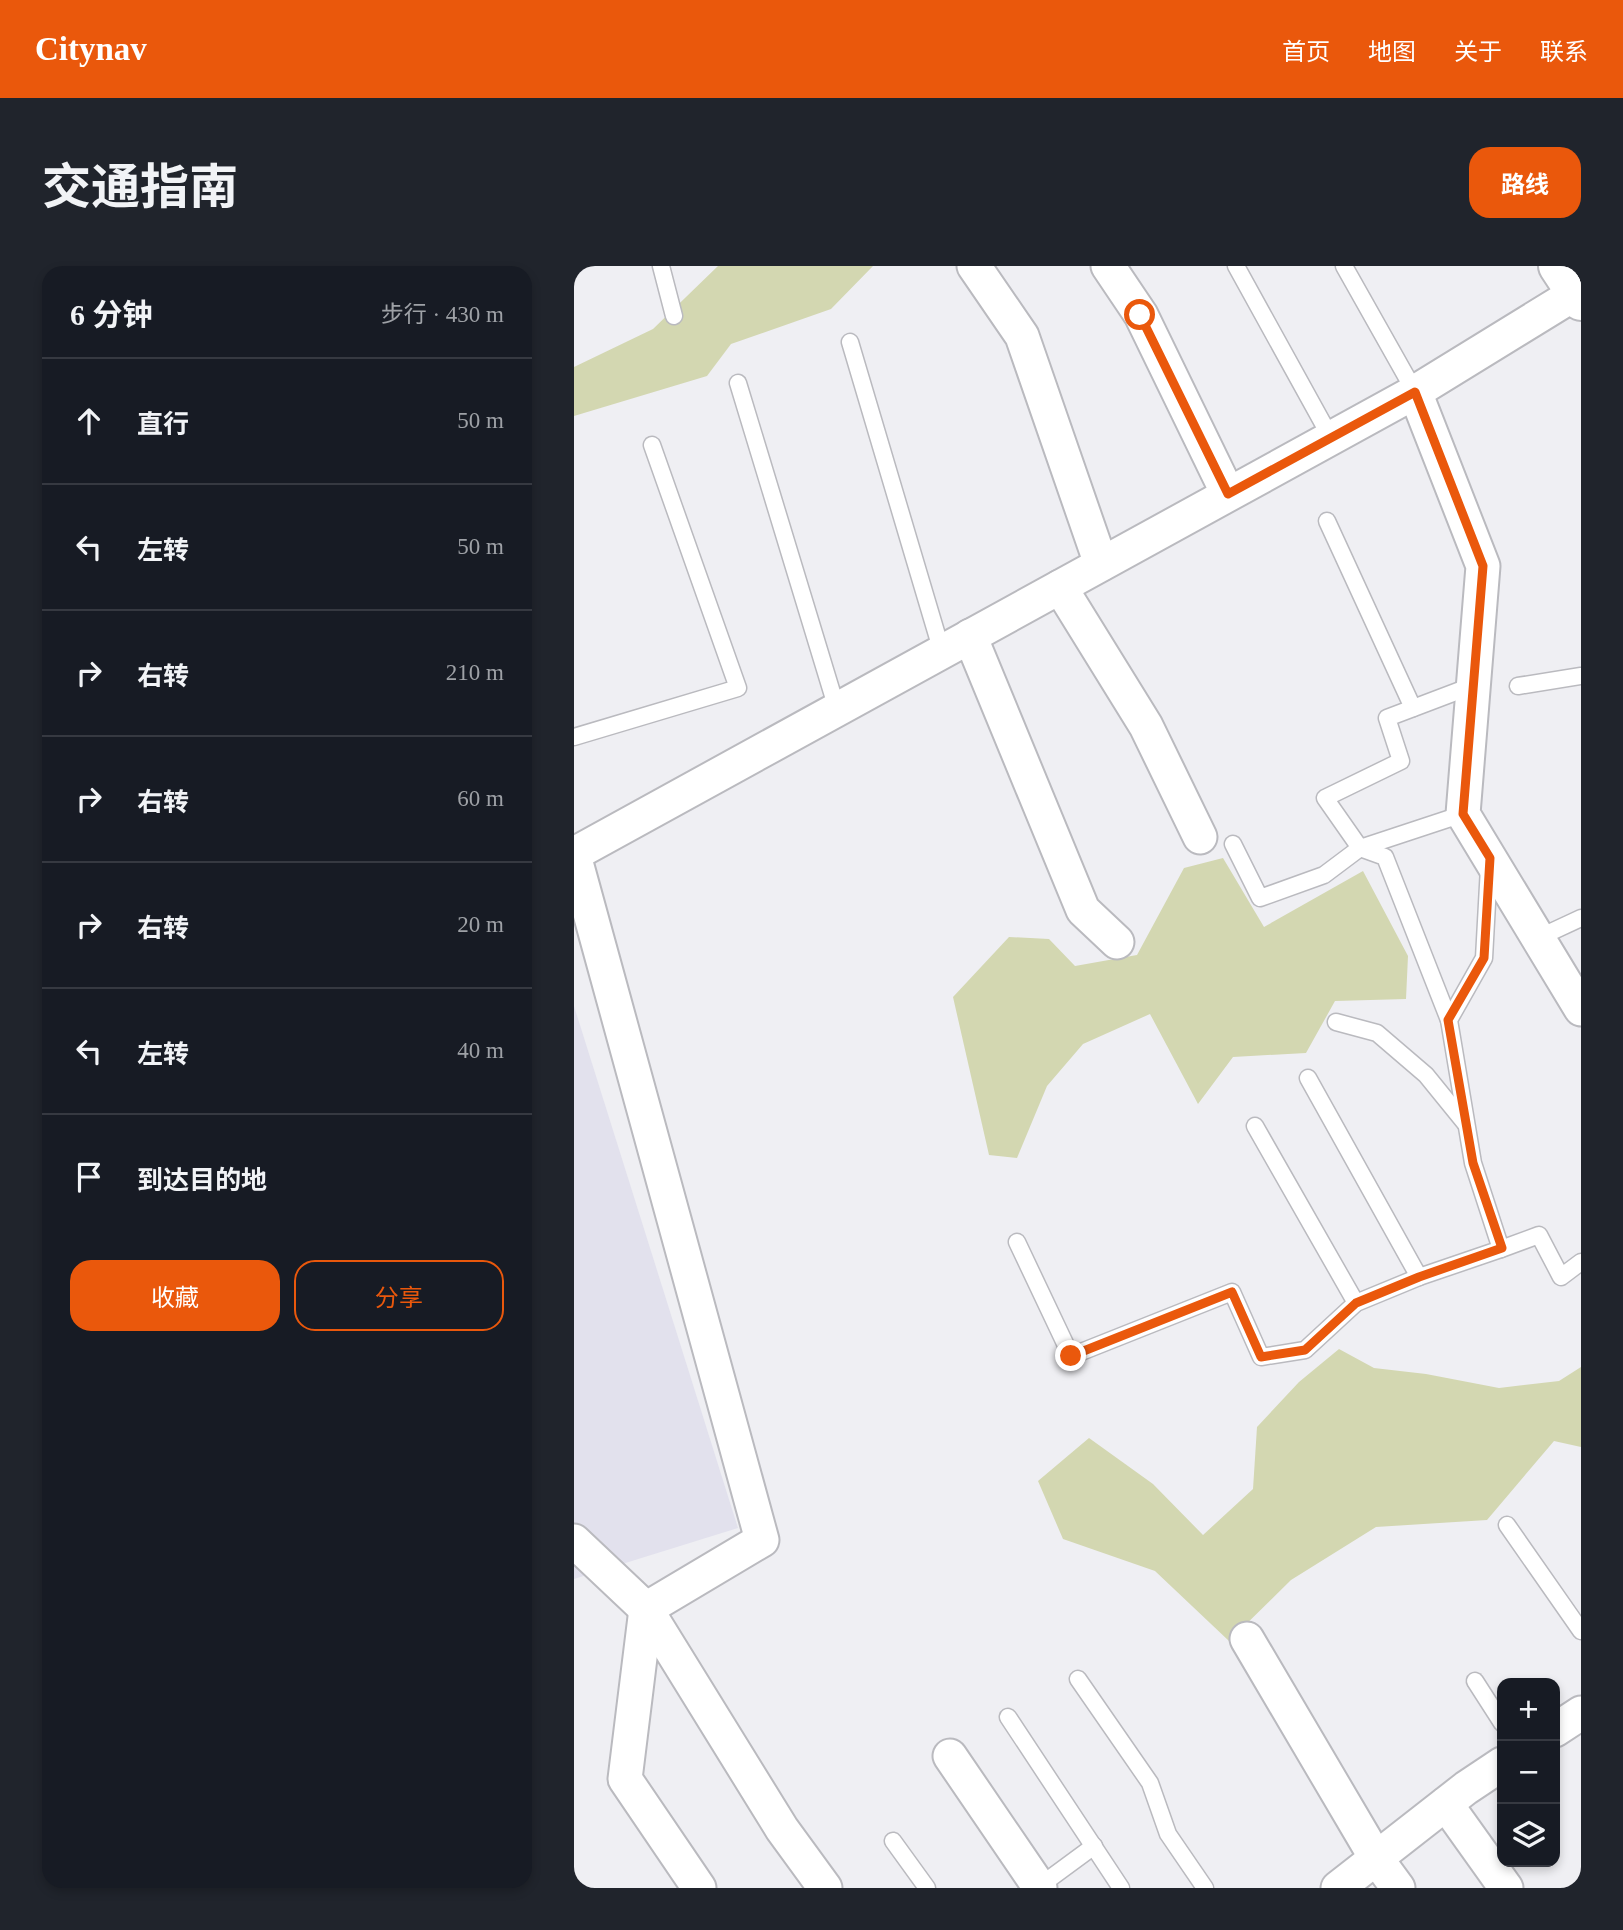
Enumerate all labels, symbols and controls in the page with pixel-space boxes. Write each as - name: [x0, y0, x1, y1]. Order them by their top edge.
- text: Citynav: [35, 31, 147, 67]
- text: 首页: [1282, 39, 1330, 65]
- text: 地图: [1368, 39, 1416, 65]
- text: 关于: [1454, 39, 1502, 65]
- text: 联系: [1540, 39, 1588, 65]
- button: 路线: [1469, 147, 1581, 218]
- text: 交通指南: [42, 160, 238, 215]
- text: 6 分钟: [70, 298, 153, 331]
- route start: [1124, 299, 1155, 330]
- text: 步行 · 430 m: [381, 302, 504, 327]
- icon: ahead: [70, 402, 108, 440]
- text: 50 m: [457, 408, 504, 433]
- text: 直行: [137, 410, 189, 439]
- icon: left: [70, 528, 108, 566]
- text: 50 m: [457, 534, 504, 559]
- text: 左转: [137, 536, 189, 565]
- icon: right: [70, 654, 108, 692]
- text: 210 m: [446, 660, 504, 685]
- text: 右转: [137, 662, 189, 691]
- icon: right: [70, 780, 108, 818]
- text: 60 m: [457, 786, 504, 811]
- text: 右转: [137, 788, 189, 817]
- icon: right: [70, 906, 108, 944]
- text: 20 m: [457, 912, 504, 937]
- text: 右转: [137, 914, 189, 943]
- icon: left: [70, 1032, 108, 1070]
- text: 40 m: [457, 1038, 504, 1063]
- text: 左转: [137, 1040, 189, 1069]
- icon: arrive: [70, 1158, 108, 1196]
- text: 到达目的地: [137, 1166, 267, 1195]
- button: 收藏: [70, 1260, 280, 1331]
- button: 分享: [294, 1260, 504, 1331]
- route end: [1055, 1340, 1086, 1371]
- map controls: [1497, 1678, 1560, 1867]
- button: +: [1497, 1678, 1560, 1741]
- button: −: [1497, 1741, 1560, 1804]
- button: layers: [1497, 1804, 1560, 1867]

